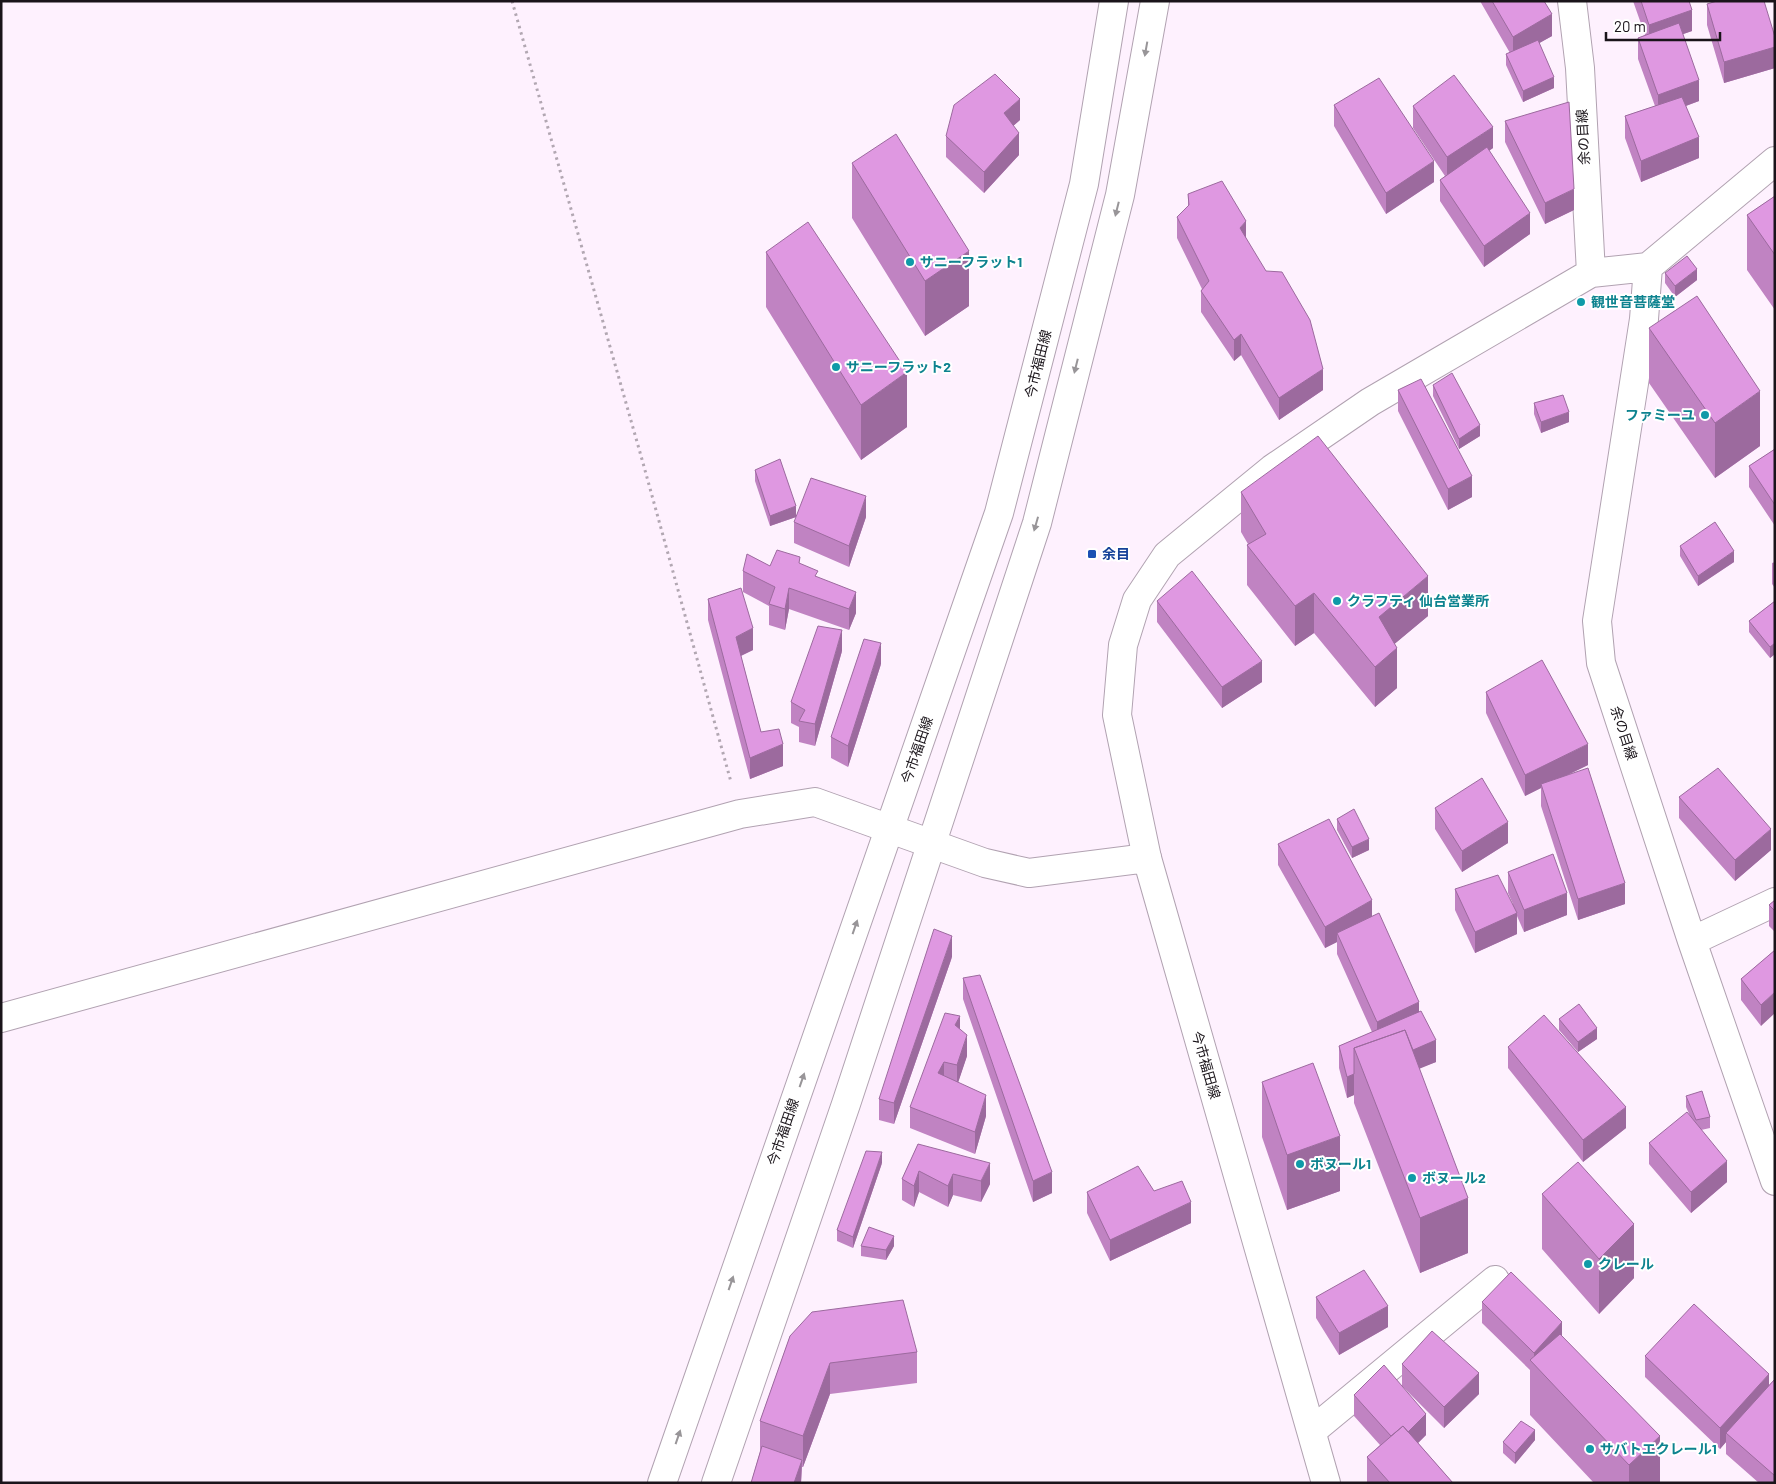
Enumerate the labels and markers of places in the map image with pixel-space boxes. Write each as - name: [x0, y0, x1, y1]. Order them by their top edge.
- place label: サニーフラット1: [920, 253, 1022, 270]
- marker: サニーフラット1: [904, 256, 916, 268]
- place label: 観世音菩薩堂: [1591, 293, 1675, 310]
- marker: 観世音菩薩堂: [1575, 296, 1587, 308]
- place label: サニーフラット2: [846, 358, 951, 375]
- marker: サニーフラット2: [830, 361, 842, 373]
- place label: ファミーユ: [1625, 406, 1695, 423]
- marker: ファミーユ: [1699, 409, 1711, 421]
- place label: 余目: [1102, 545, 1130, 562]
- marker: 余目: [1086, 548, 1098, 560]
- place label: クラフティ 仙台営業所: [1347, 592, 1489, 609]
- marker: クラフティ 仙台営業所: [1331, 595, 1343, 607]
- place label: ボヌール1: [1310, 1155, 1371, 1172]
- marker: ボヌール1: [1294, 1158, 1306, 1170]
- place label: ボヌール2: [1422, 1169, 1486, 1186]
- marker: ボヌール2: [1406, 1172, 1418, 1184]
- place label: クレール: [1598, 1255, 1654, 1272]
- marker: クレール: [1582, 1258, 1594, 1270]
- place label: サバトエクレール1: [1600, 1440, 1717, 1457]
- marker: サバトエクレール1: [1584, 1443, 1596, 1455]

